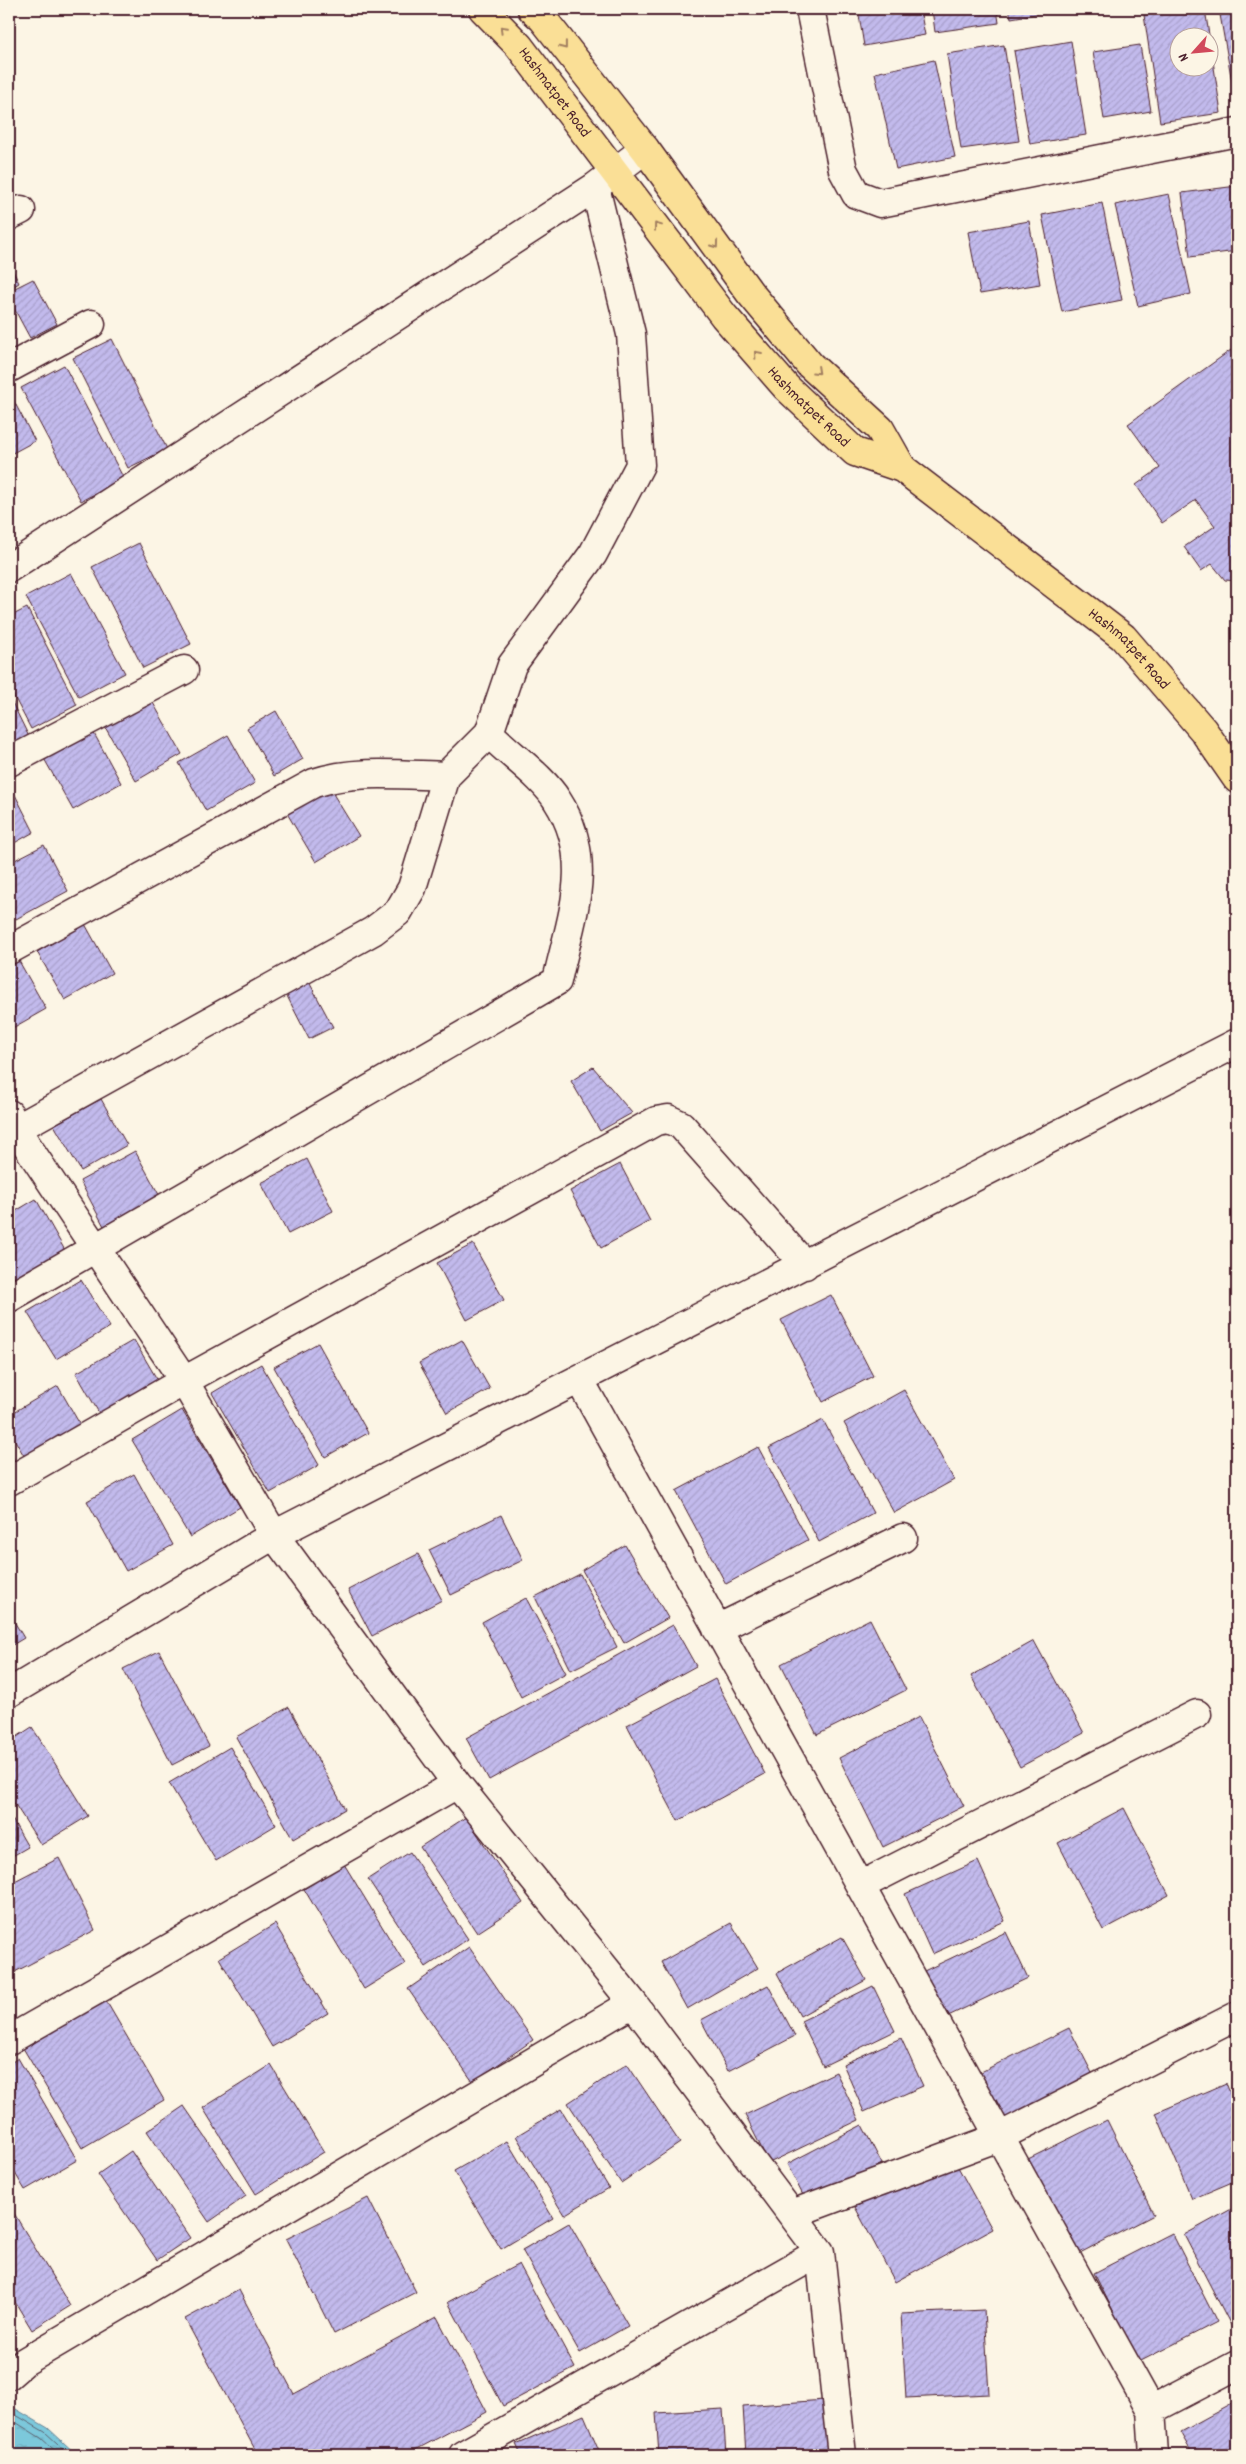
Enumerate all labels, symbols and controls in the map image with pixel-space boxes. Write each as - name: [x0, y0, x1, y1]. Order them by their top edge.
- one-way arrow: [500, 26, 509, 35]
- north arrow: [1168, 28, 1218, 78]
- one-way arrow: [558, 40, 566, 49]
- street label: Hashmatpet Road: [512, 42, 596, 143]
- text: N: [1174, 49, 1195, 65]
- one-way arrow: [654, 222, 663, 232]
- one-way arrow: [709, 239, 718, 249]
- one-way arrow: [754, 351, 763, 360]
- street label: Hashmatpet Road: [762, 361, 855, 453]
- one-way arrow: [812, 365, 821, 374]
- street label: Hashmatpet Road: [1083, 603, 1175, 695]

